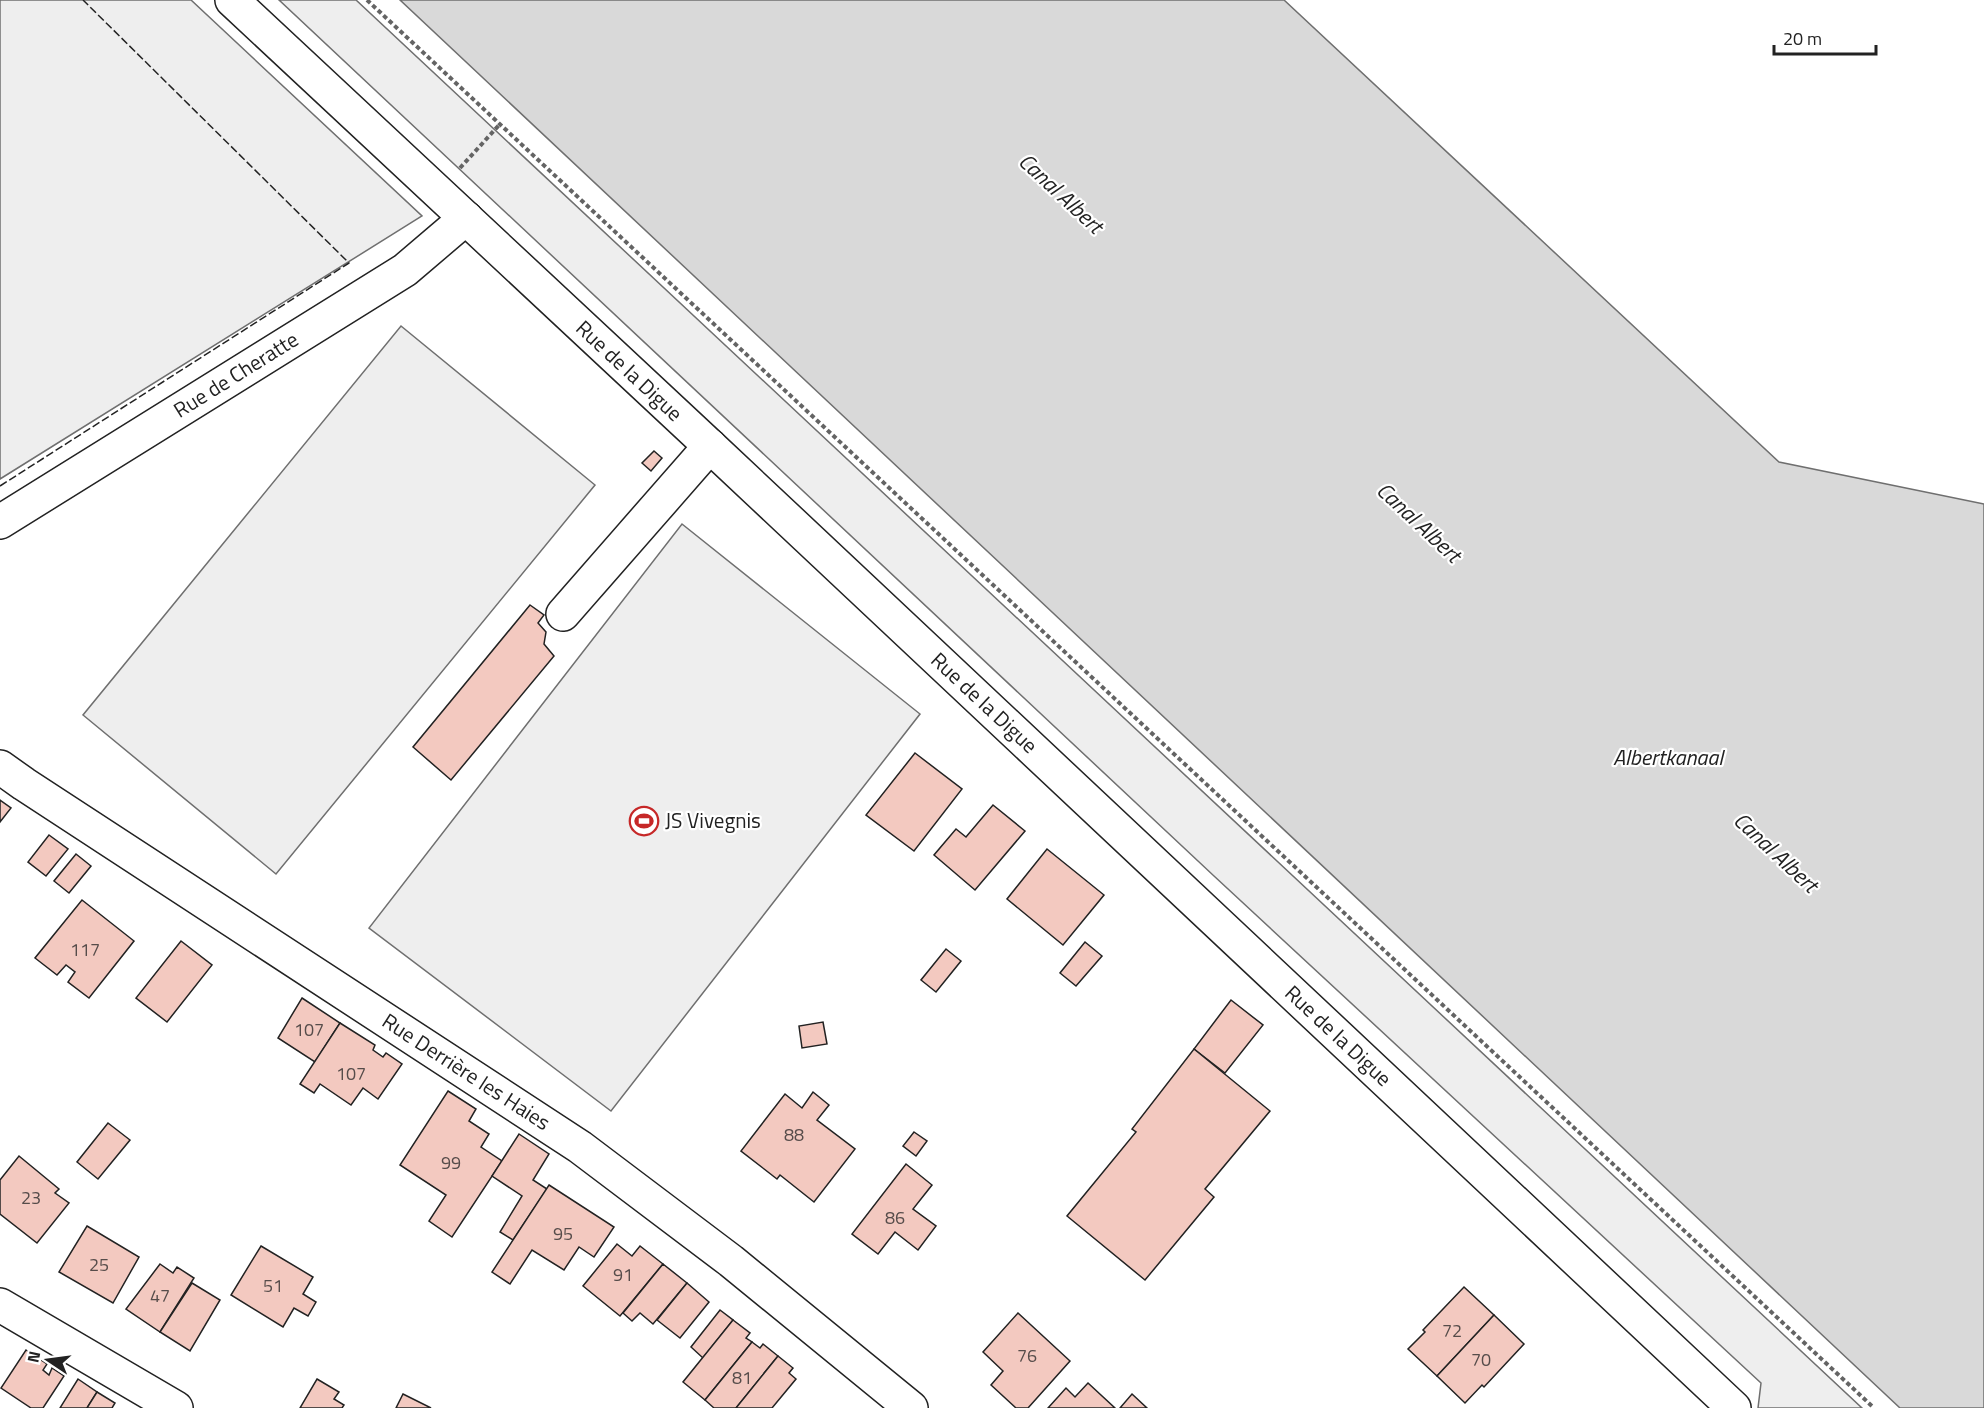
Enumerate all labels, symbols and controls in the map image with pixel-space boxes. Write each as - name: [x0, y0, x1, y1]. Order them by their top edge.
- scale bar: [1774, 18, 1876, 56]
- text: 20 m: [1783, 25, 1822, 52]
- water label: Canal Albert: [1011, 145, 1113, 243]
- street label: Rue de la Digue: [569, 312, 690, 428]
- street label: Rue de Cheratte: [167, 323, 304, 425]
- water label: Canal Albert: [1369, 474, 1471, 572]
- street label: Rue de la Digue: [924, 644, 1045, 760]
- water label: Albertkanaal: [1613, 740, 1725, 774]
- place label: JS Vivegnis: [665, 804, 761, 836]
- water label: Canal Albert: [1726, 804, 1828, 902]
- sports icon: JS Vivegnis: [628, 805, 660, 837]
- house number: 117: [70, 936, 100, 963]
- street label: Rue de la Digue: [1278, 977, 1399, 1093]
- street label: Rue Derrière les Haies: [376, 1005, 557, 1138]
- house number: 107: [294, 1016, 324, 1043]
- house number: 107: [336, 1060, 366, 1087]
- house number: 88: [784, 1121, 804, 1148]
- house number: 99: [441, 1149, 461, 1176]
- house number: 23: [21, 1184, 41, 1211]
- house number: 86: [885, 1204, 905, 1231]
- house number: 95: [553, 1220, 573, 1247]
- house number: 25: [89, 1251, 109, 1278]
- house number: 91: [613, 1261, 633, 1288]
- house number: 51: [263, 1272, 283, 1299]
- house number: 47: [150, 1282, 170, 1309]
- house number: 72: [1442, 1317, 1462, 1344]
- north arrow: [18, 1330, 78, 1390]
- house number: 76: [1017, 1342, 1037, 1369]
- house number: 70: [1471, 1346, 1491, 1373]
- text: N: [20, 1349, 46, 1365]
- house number: 81: [732, 1364, 752, 1391]

